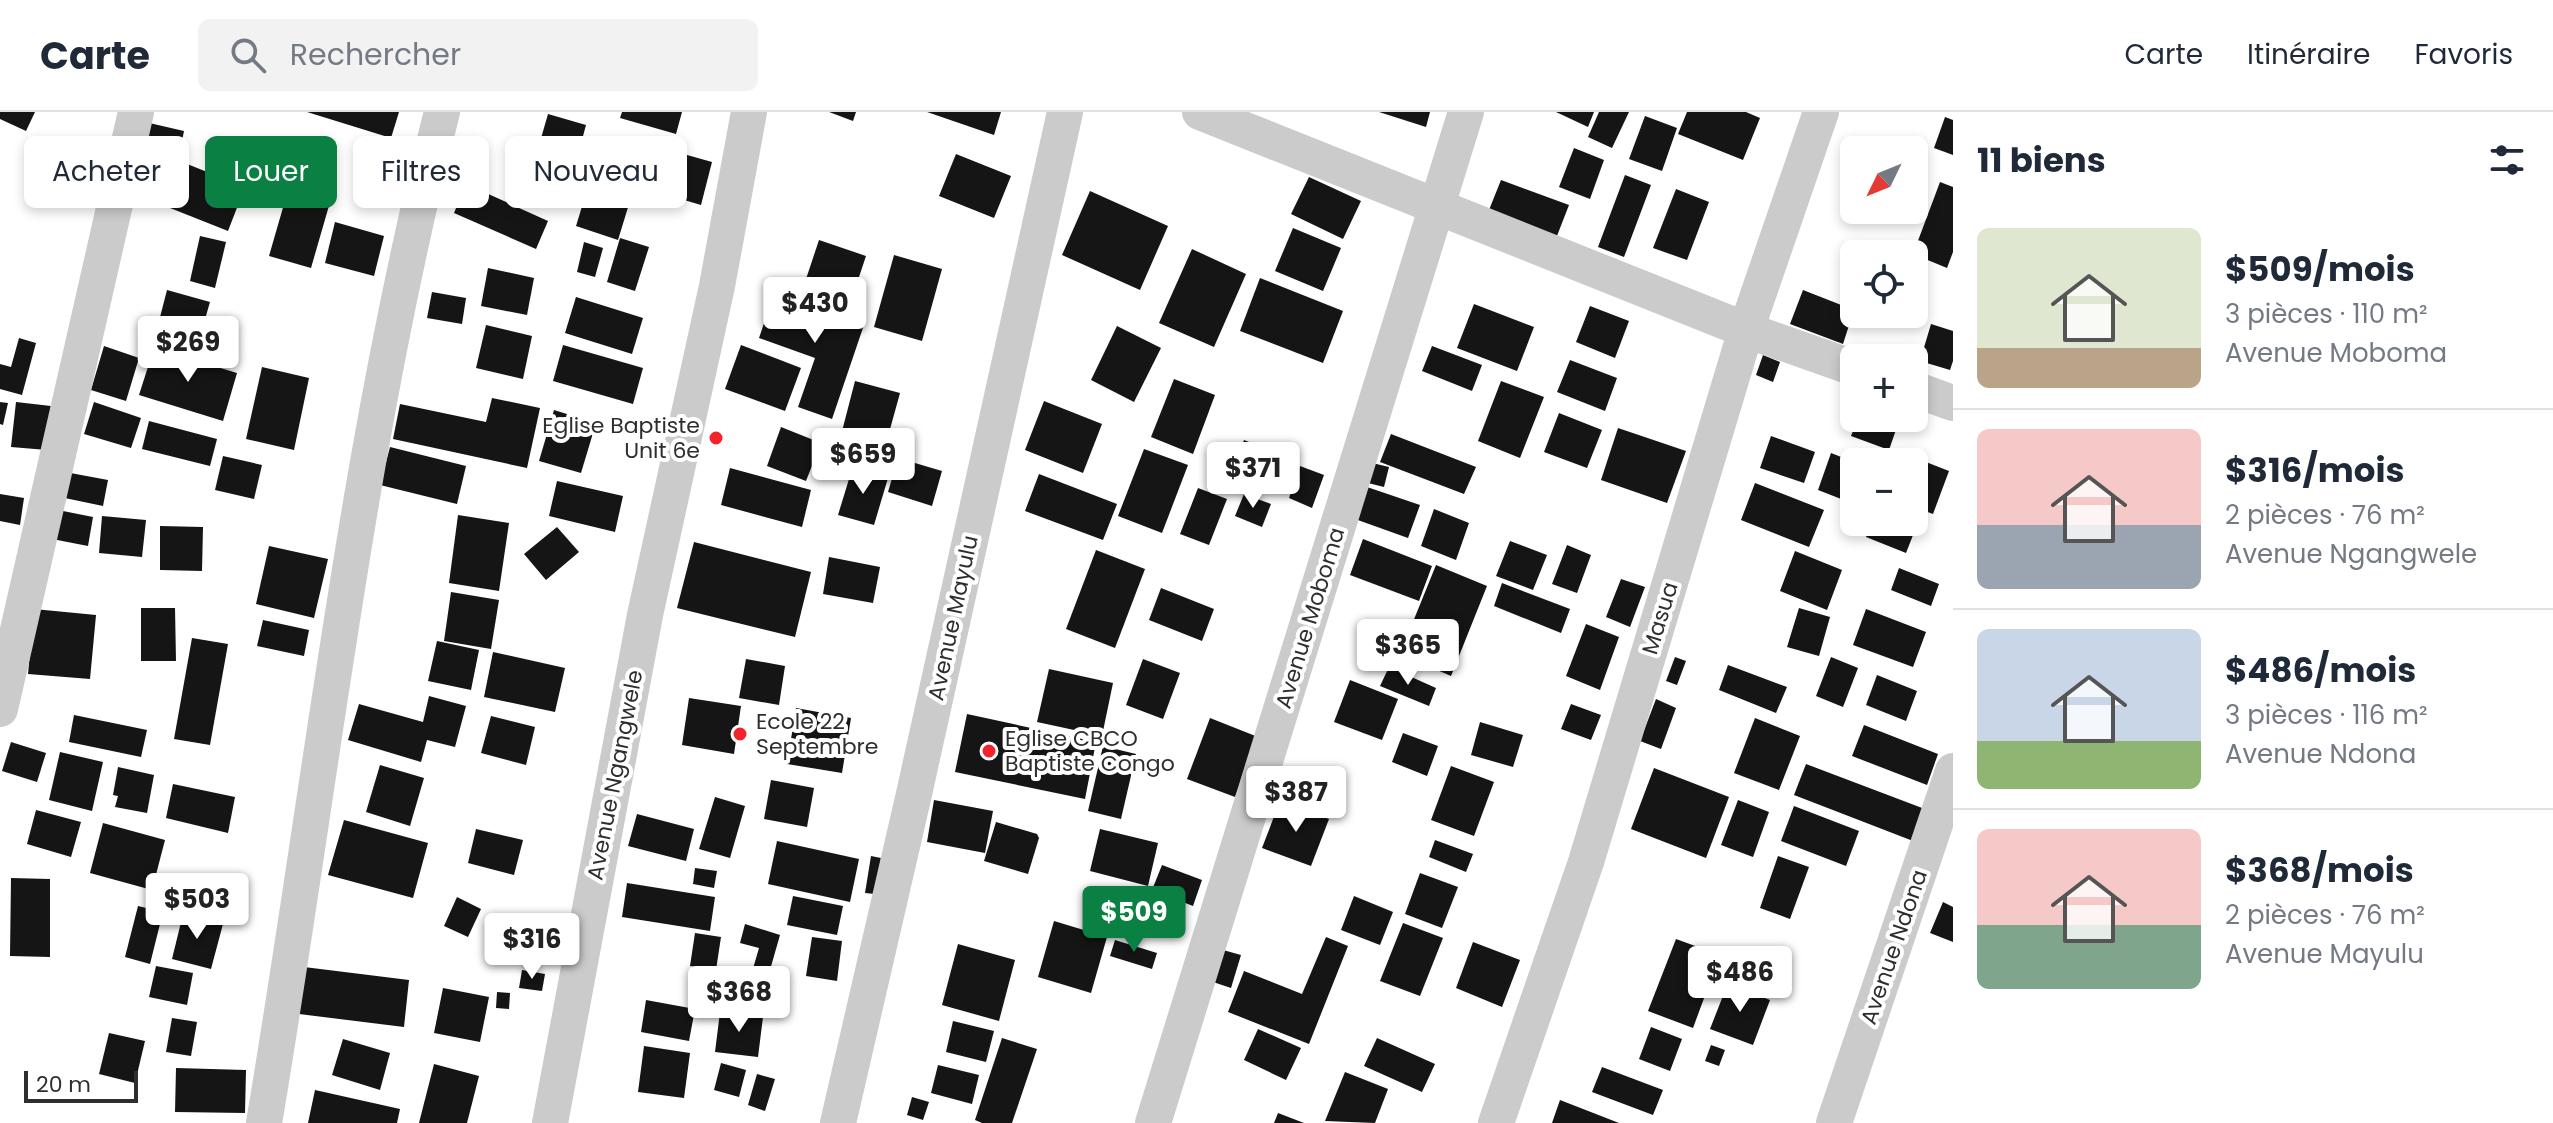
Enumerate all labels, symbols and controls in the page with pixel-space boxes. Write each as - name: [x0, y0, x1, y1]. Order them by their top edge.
- search box: [198, 19, 758, 91]
- text: Carte: [40, 29, 150, 82]
- icon: search: [226, 33, 270, 77]
- text: Rechercher: [290, 33, 461, 76]
- text: Carte: [2125, 35, 2203, 74]
- text: Itinéraire: [2247, 35, 2370, 74]
- text: Favoris: [2414, 35, 2513, 74]
- chip: Acheter: [24, 136, 189, 208]
- chip: Louer: [205, 136, 337, 208]
- chip: Filtres: [353, 136, 489, 208]
- chip: Nouveau: [505, 136, 687, 208]
- north arrow: [1840, 136, 1928, 224]
- map controls: [1840, 136, 1928, 536]
- text: 11 biens: [1977, 136, 2106, 184]
- icon: filters: [2485, 138, 2529, 182]
- button: locate: [1840, 240, 1928, 328]
- text: $509/mois: [2225, 245, 2415, 293]
- icon: home: [2041, 260, 2137, 356]
- pin: $430: [768, 277, 862, 345]
- text: $430: [781, 285, 849, 321]
- text: 3 pièces · 110 m²: [2225, 296, 2428, 332]
- pin: $269: [141, 316, 235, 384]
- text: $269: [156, 324, 220, 360]
- text: Avenue Moboma: [2225, 335, 2447, 371]
- button: +: [1840, 344, 1928, 432]
- place label: Eglise Baptiste Unit 6e: [542, 410, 700, 466]
- pin: $659: [816, 428, 910, 496]
- marker: Eglise Baptiste Unit 6e: [707, 429, 725, 447]
- text: $659: [830, 436, 896, 472]
- pin: $371: [1206, 442, 1300, 510]
- text: $316/mois: [2225, 446, 2404, 494]
- button: −: [1840, 448, 1928, 536]
- text: $371: [1225, 450, 1281, 486]
- icon: home: [2041, 461, 2137, 557]
- text: 2 pièces · 76 m²: [2225, 497, 2425, 533]
- street label: Avenue Moboma: [1268, 524, 1352, 712]
- street label: Avenue Mayulu: [920, 532, 986, 704]
- text: Avenue Ngangwele: [2225, 536, 2477, 572]
- street label: Masua: [1634, 578, 1686, 658]
- pin: $365: [1361, 619, 1455, 687]
- text: $365: [1375, 627, 1441, 663]
- text: $486/mois: [2225, 646, 2416, 694]
- icon: home: [2041, 661, 2137, 757]
- street label: Avenue Ngangwele: [579, 667, 651, 883]
- text: 3 pièces · 116 m²: [2225, 697, 2428, 733]
- place label: Ecole 22 Septembre: [756, 706, 878, 762]
- place label: Eglise CBCO Baptiste Congo: [1005, 723, 1175, 779]
- marker: Ecole 22 Septembre: [731, 725, 749, 743]
- text: Avenue Ndona: [2225, 736, 2416, 772]
- marker: Eglise CBCO Baptiste Congo: [980, 742, 998, 760]
- pin: $387: [1249, 766, 1343, 834]
- text: $387: [1264, 774, 1328, 810]
- text: $368/mois: [2225, 846, 2414, 894]
- icon: home: [2041, 861, 2137, 957]
- street label: Avenue Ndona: [1853, 865, 1935, 1029]
- pin: $503: [150, 873, 244, 941]
- text: $503: [164, 881, 230, 917]
- pin: $509: [1087, 886, 1181, 954]
- text: $509: [1101, 894, 1167, 930]
- text: 2 pièces · 76 m²: [2225, 897, 2425, 933]
- pin: $316: [485, 913, 579, 981]
- text: $316: [502, 921, 562, 957]
- text: Avenue Mayulu: [2225, 936, 2424, 972]
- pin: $486: [1693, 946, 1787, 1014]
- text: $486: [1706, 954, 1774, 990]
- pin: $368: [692, 966, 786, 1034]
- text: $368: [706, 974, 772, 1010]
- scale bar: [24, 1067, 138, 1103]
- text: 20 m: [36, 1069, 91, 1100]

